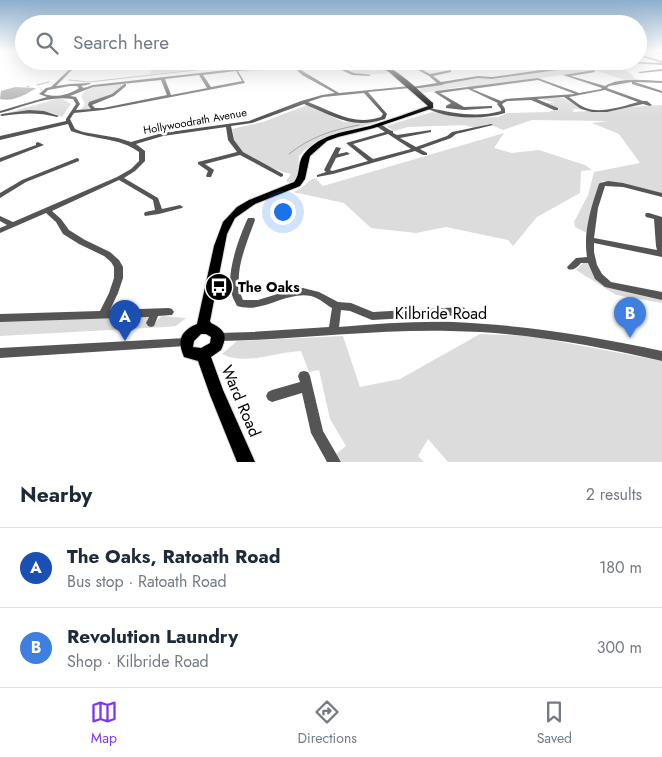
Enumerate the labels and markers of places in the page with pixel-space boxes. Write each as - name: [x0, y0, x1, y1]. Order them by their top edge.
- bus stop icon: The Oaks: [204, 272, 234, 302]
- place label: The Oaks: [238, 277, 300, 297]
- pin: B: [614, 297, 646, 338]
- pin: A: [109, 300, 141, 341]

